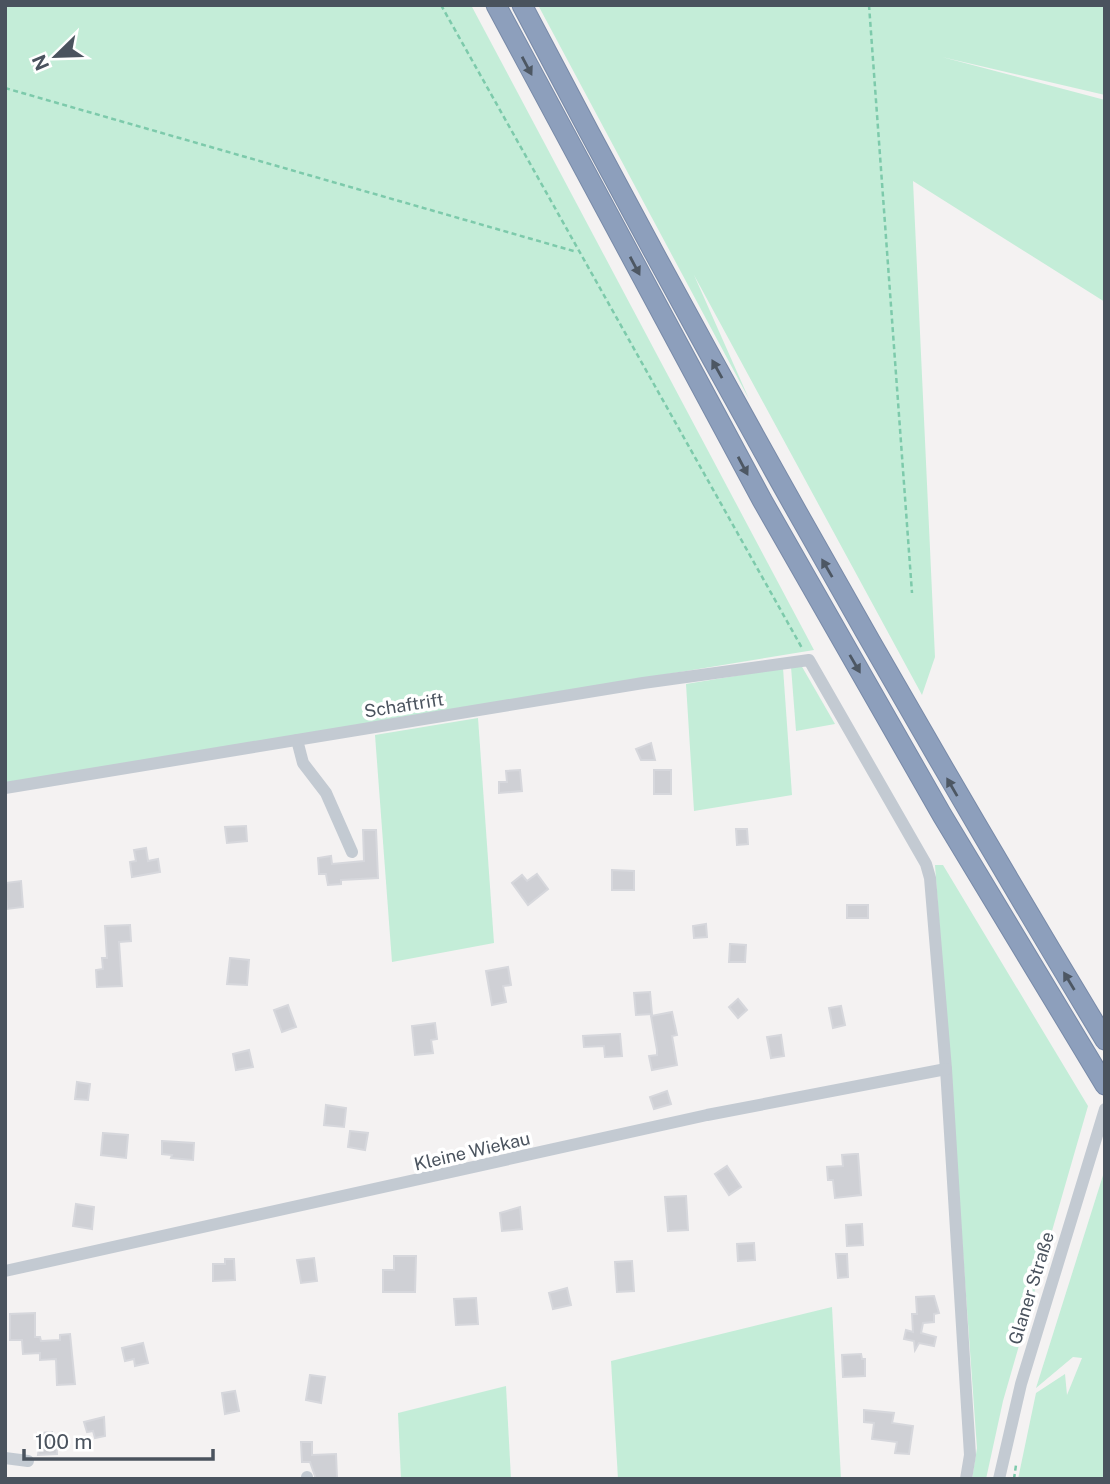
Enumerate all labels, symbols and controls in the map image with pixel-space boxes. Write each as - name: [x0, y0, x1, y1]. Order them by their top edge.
- north arrow: [21, 21, 91, 91]
- text: N: [27, 52, 53, 74]
- one-way arrow: [521, 56, 533, 76]
- one-way arrow: [629, 256, 641, 276]
- one-way arrow: [711, 359, 723, 379]
- one-way arrow: [737, 456, 749, 476]
- one-way arrow: [821, 558, 833, 577]
- one-way arrow: [849, 654, 861, 674]
- street label: Schaftrift: [363, 688, 445, 722]
- one-way arrow: [946, 777, 958, 796]
- one-way arrow: [1063, 972, 1076, 991]
- street label: Kleine Wiekau: [412, 1127, 532, 1175]
- street label: Glaner Straße: [1004, 1229, 1058, 1347]
- scale bar: [24, 1418, 214, 1462]
- text: 100 m: [35, 1429, 92, 1454]

